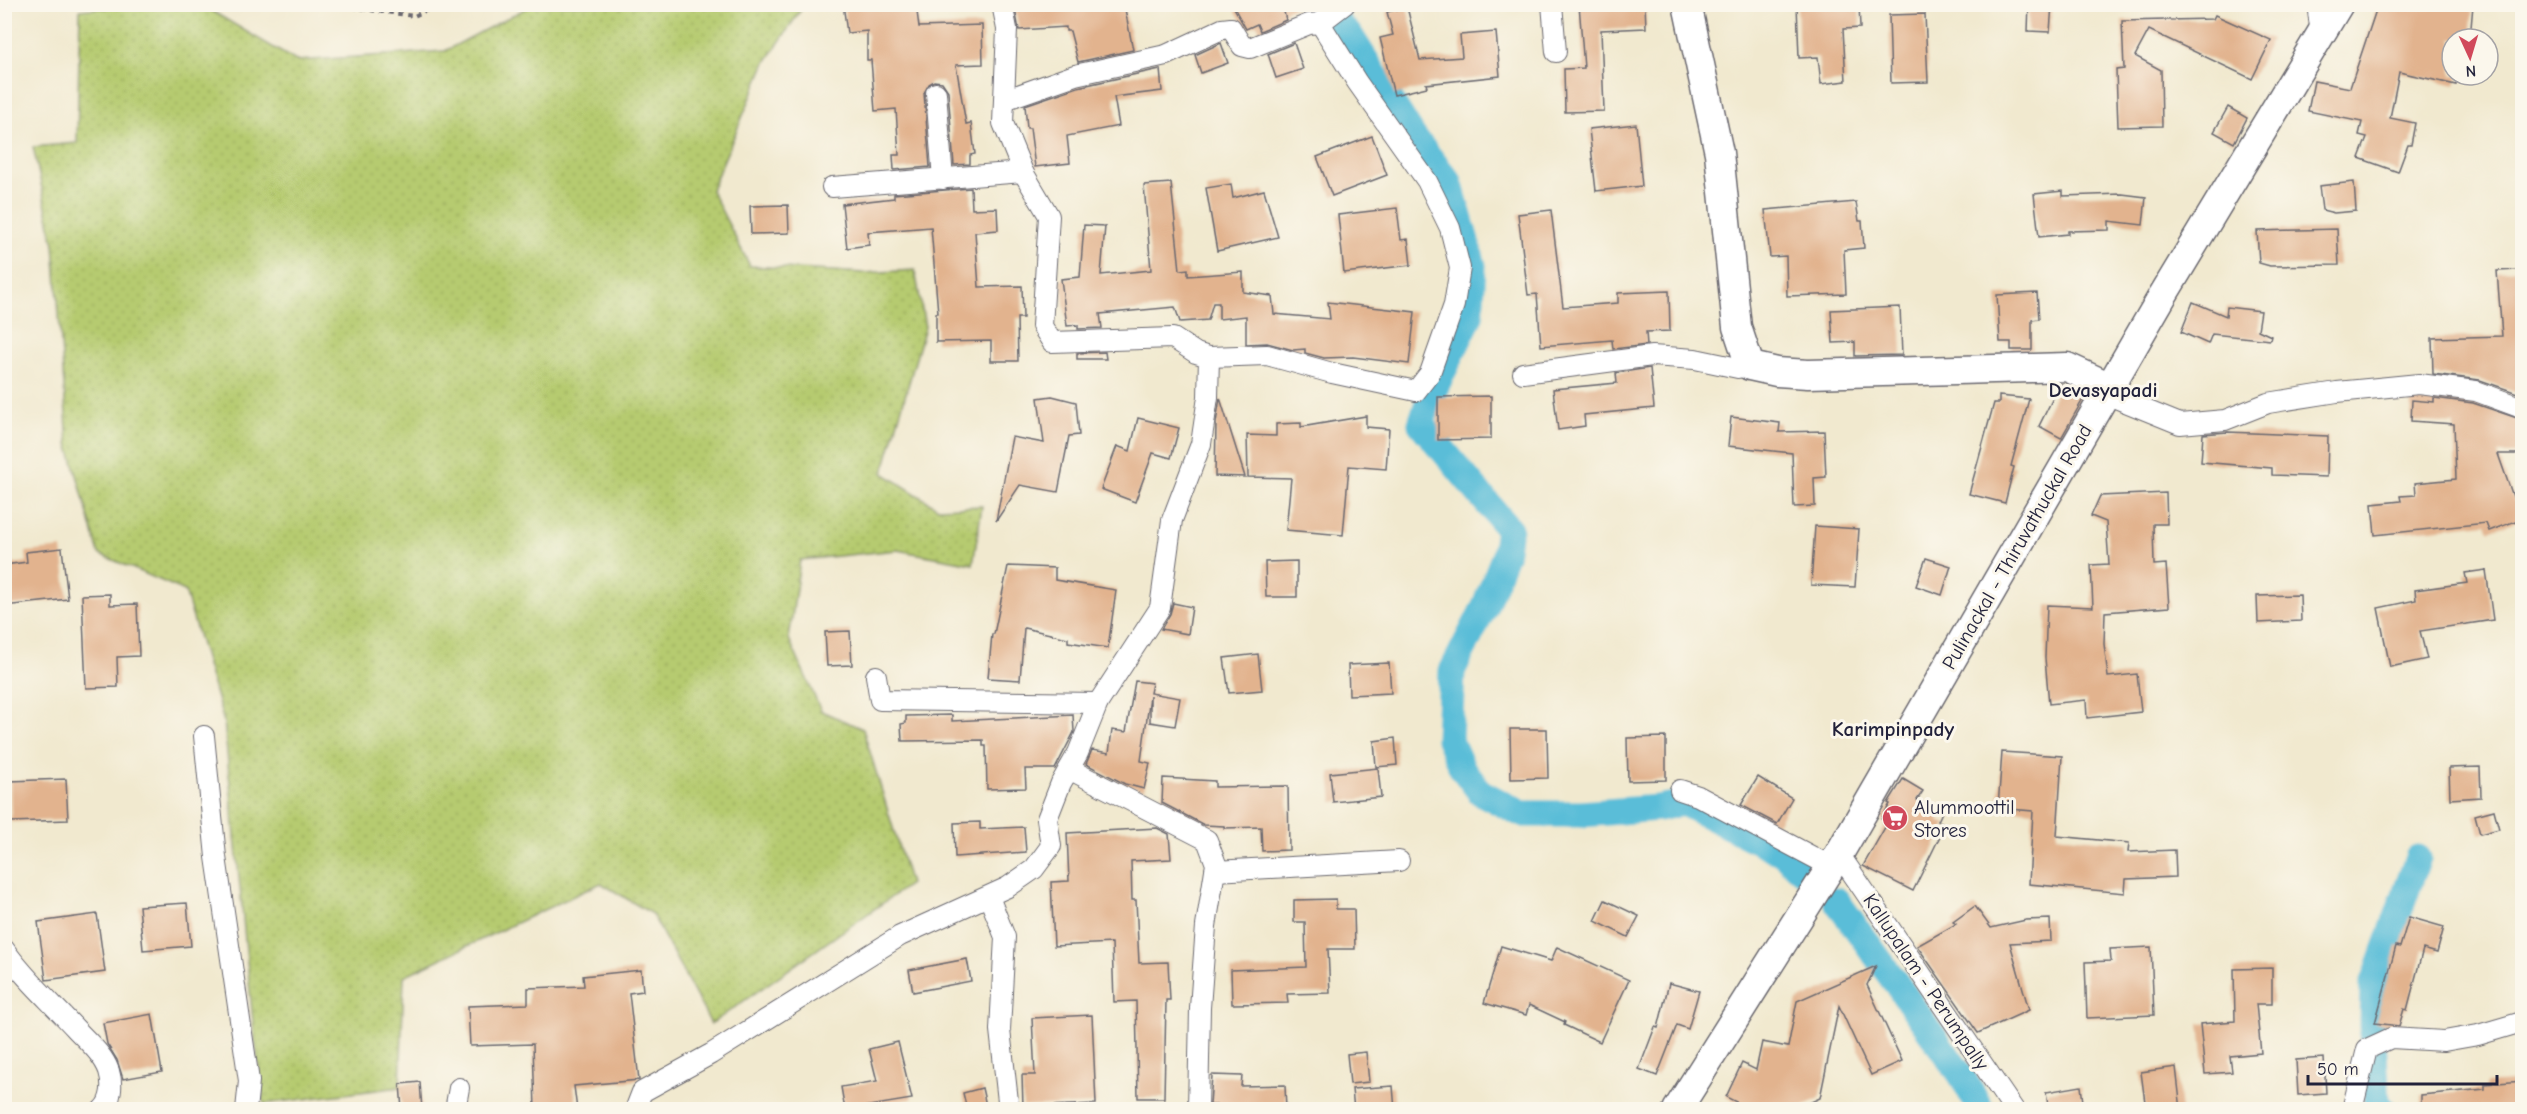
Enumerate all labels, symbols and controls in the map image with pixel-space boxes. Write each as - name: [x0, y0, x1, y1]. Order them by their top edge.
- north arrow: [2440, 27, 2500, 87]
- text: N: [2465, 62, 2477, 80]
- district label: Devasyapadi: [2048, 378, 2158, 402]
- street label: Pulinackal - Thiruvathuckal Road: [1937, 420, 2097, 674]
- district label: Karimpinpady: [1832, 717, 1955, 741]
- place label: Alummoottil Stores: [1914, 796, 2015, 842]
- supermarket icon: Alummoottil Stores: [1880, 803, 1910, 833]
- street label: Kallupalam - Perumpally: [1858, 889, 1994, 1075]
- scale bar: [2308, 1048, 2497, 1086]
- text: 50 m: [2317, 1059, 2359, 1080]

